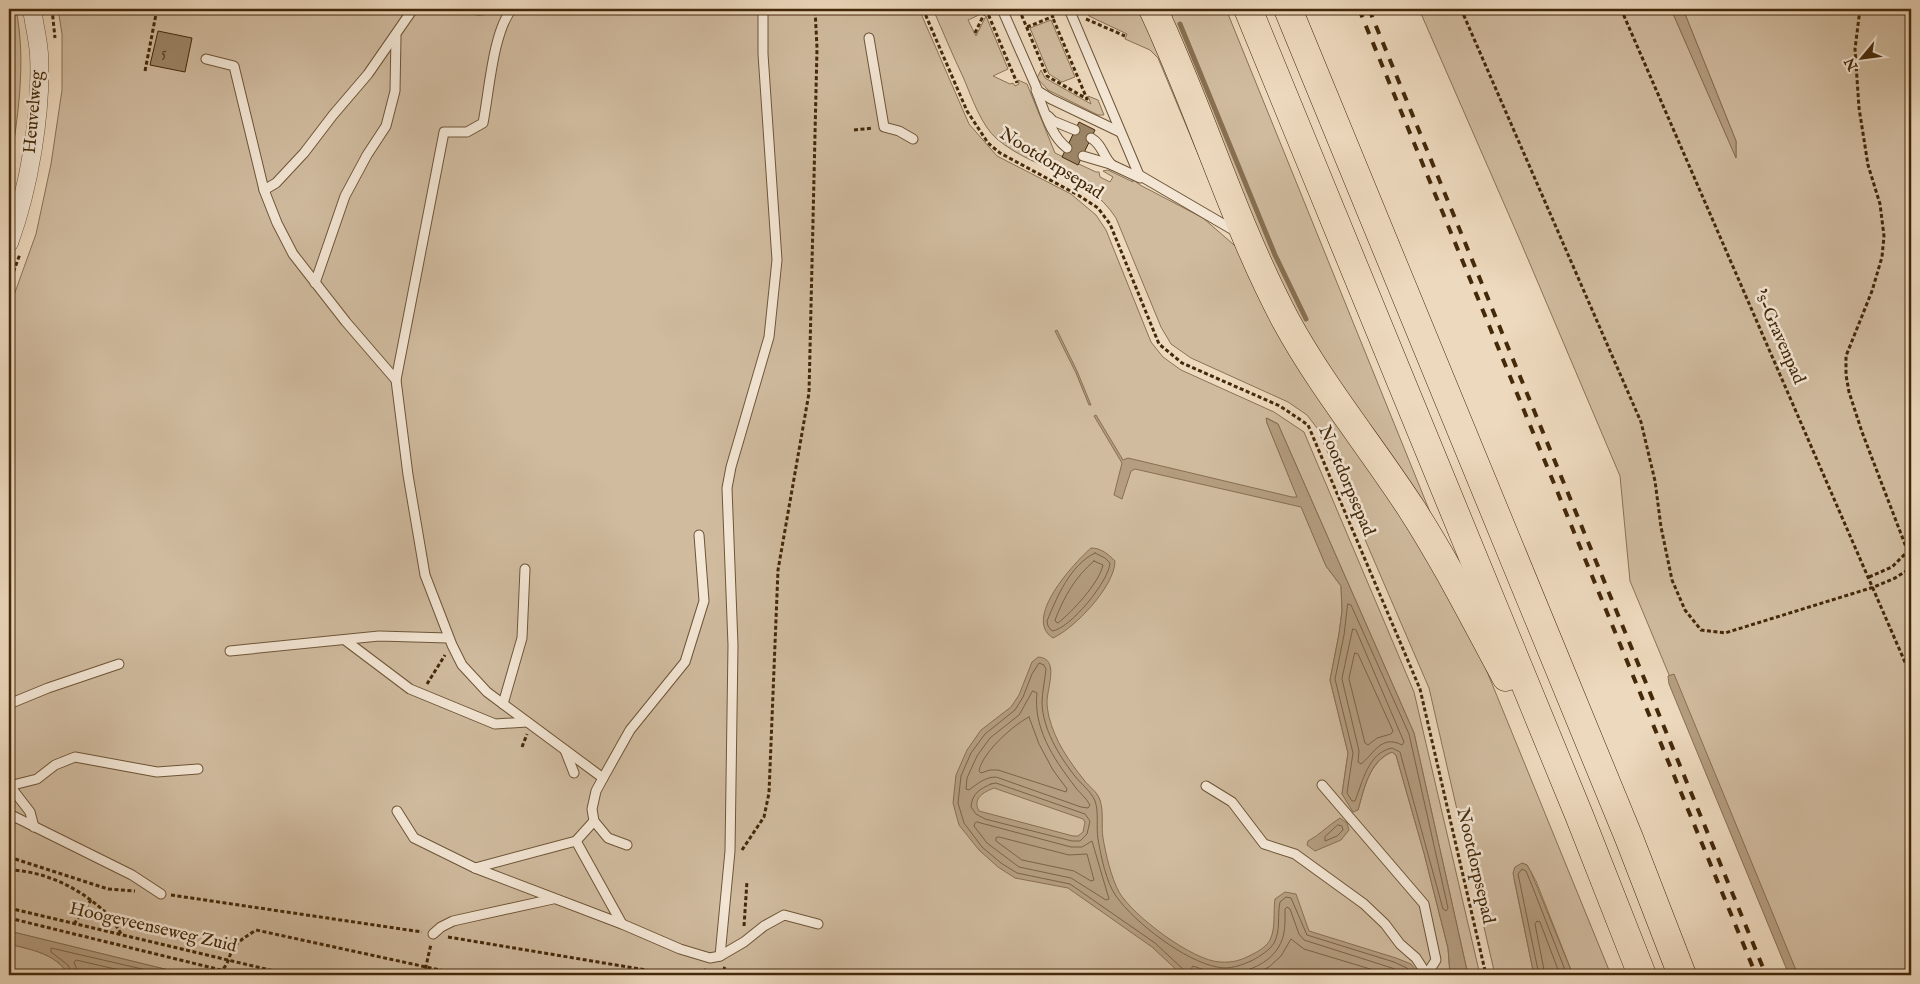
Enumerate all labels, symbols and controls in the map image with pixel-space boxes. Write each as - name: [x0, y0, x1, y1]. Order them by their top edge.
- north arrow: [1838, 32, 1888, 82]
- house number: 5: [161, 43, 167, 62]
- text: N: [1841, 54, 1863, 74]
- street label: Heuvelweg: [19, 69, 49, 155]
- street label: Nootdorpsepad: [995, 123, 1107, 205]
- street label: 's-Gravenpad: [1748, 286, 1810, 388]
- street label: Nootdorpsepad: [1312, 422, 1380, 540]
- street label: Nootdorpsepad: [1451, 806, 1500, 926]
- street label: Hoogeveenseweg Zuid: [67, 898, 239, 959]

